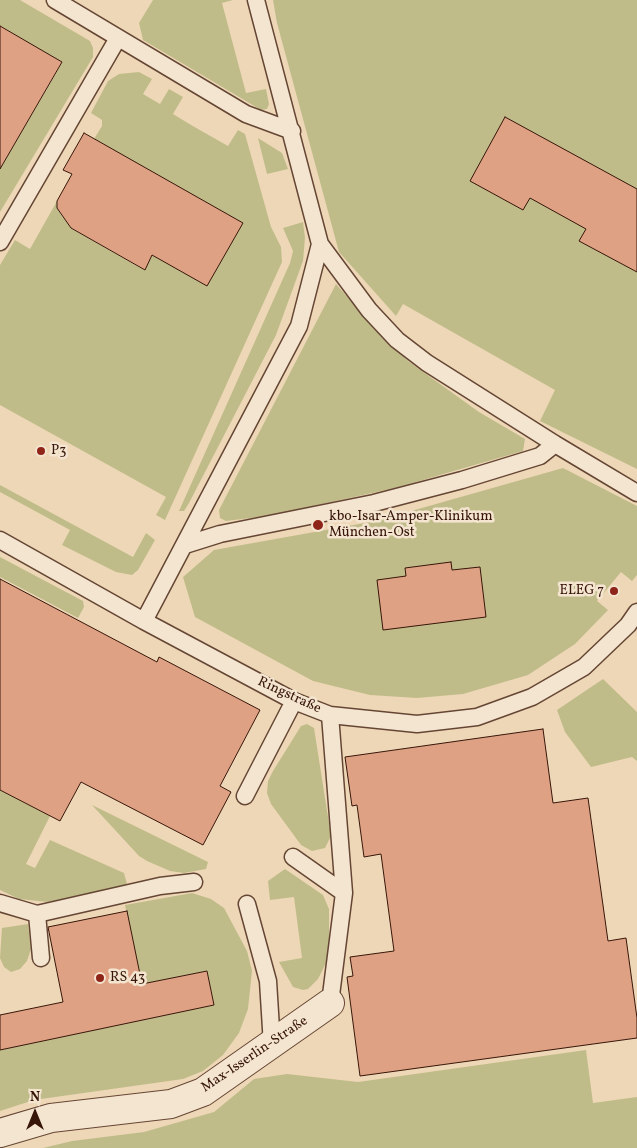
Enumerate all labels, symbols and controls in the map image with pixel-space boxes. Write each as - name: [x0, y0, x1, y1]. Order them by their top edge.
- place label: P3: [51, 443, 66, 459]
- marker: P3: [35, 445, 47, 457]
- place label: kbo-Isar-Amper-Klinikum München-Ost: [329, 509, 493, 542]
- marker: kbo-Isar-Amper-Klinikum München-Ost: [311, 518, 325, 532]
- place label: ELEG 7: [560, 583, 604, 599]
- marker: ELEG 7: [608, 585, 620, 597]
- street label: Ringstraße: [255, 674, 323, 718]
- place label: RS 43: [110, 970, 145, 986]
- marker: RS 43: [94, 972, 106, 984]
- street label: Max-Isserlin-Straße: [199, 1013, 311, 1097]
- north arrow: [10, 1088, 60, 1138]
- text: N: [30, 1088, 40, 1107]

